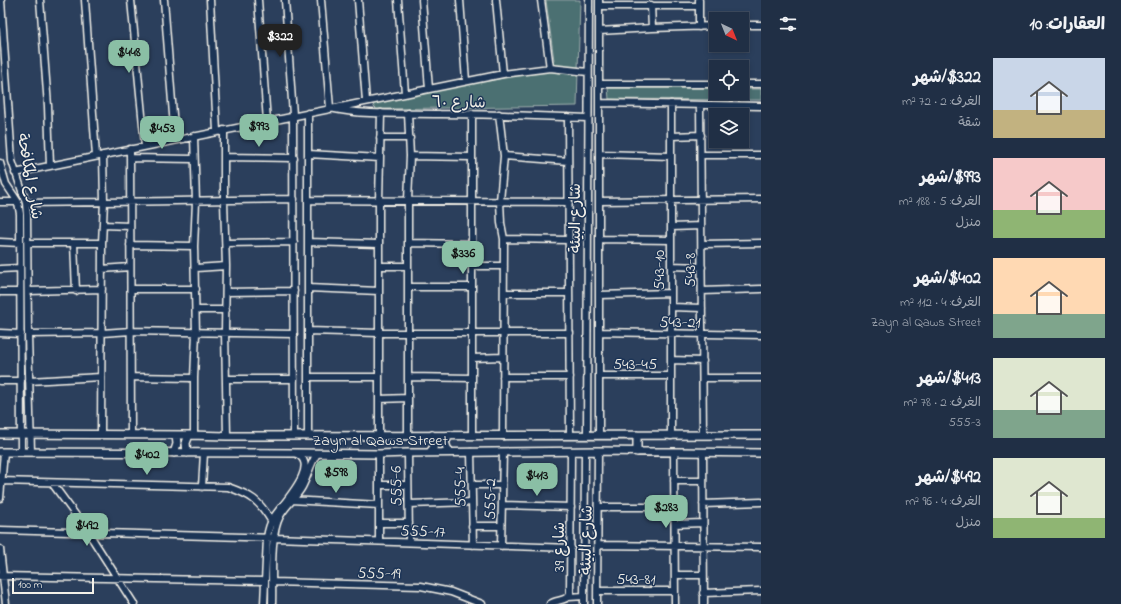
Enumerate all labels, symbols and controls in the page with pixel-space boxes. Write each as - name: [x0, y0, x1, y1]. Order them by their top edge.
- north arrow: [709, 12, 749, 52]
- map controls: [709, 12, 749, 148]
- text: العقارات: 10: [1030, 12, 1105, 37]
- icon: filters: [777, 13, 799, 35]
- pin: $322: [256, 24, 304, 58]
- text: $322: [267, 27, 293, 46]
- pin: $448: [105, 40, 153, 74]
- text: $448: [117, 43, 141, 62]
- button: locate: [709, 60, 749, 100]
- text: $322/شهر: [913, 65, 981, 90]
- icon: home: [1025, 74, 1073, 122]
- street label: شارع ٦٠: [432, 91, 486, 115]
- text: الغرف: 2 · 72 m²: [902, 92, 981, 111]
- button: layers: [709, 108, 749, 148]
- text: شقة: [958, 113, 981, 132]
- pin: $993: [235, 114, 283, 148]
- pin: $453: [138, 116, 186, 150]
- text: $993: [248, 117, 270, 136]
- text: $453: [149, 119, 175, 138]
- street label: شارع المكافحة: [10, 131, 48, 221]
- text: $993/شهر: [920, 165, 981, 190]
- icon: home: [1025, 174, 1073, 222]
- street label: شارع البيئة: [564, 183, 588, 253]
- text: الغرف: 5 · 188 m²: [899, 192, 981, 211]
- text: منزل: [955, 213, 981, 232]
- pin: $336: [439, 241, 487, 275]
- text: $336: [451, 244, 475, 263]
- street label: 543-10: [648, 250, 672, 290]
- street label: 543-8: [679, 253, 703, 287]
- text: $402/شهر: [914, 266, 981, 291]
- icon: home: [1025, 274, 1073, 322]
- text: الغرف: 4 · 112 m²: [900, 293, 981, 312]
- street label: 543-21: [659, 311, 701, 335]
- text: Zayn al Qaws Street: [871, 313, 981, 332]
- street label: 543-45: [613, 353, 657, 377]
- text: $413/شهر: [918, 366, 981, 391]
- icon: home: [1025, 374, 1073, 422]
- text: الغرف: 2 · 78 m²: [903, 393, 981, 412]
- text: 555-3: [948, 413, 981, 432]
- street label: Zayn al Qaws Street: [312, 429, 448, 453]
- pin: $402: [123, 442, 171, 476]
- text: $402: [134, 445, 160, 464]
- pin: $598: [312, 460, 360, 494]
- text: $598: [324, 463, 348, 482]
- pin: $413: [513, 463, 561, 497]
- text: $492/شهر: [917, 465, 981, 490]
- street label: 555-6: [385, 466, 409, 506]
- street label: 555-4: [449, 466, 473, 507]
- text: $413: [526, 466, 548, 485]
- icon: home: [1025, 474, 1073, 522]
- street label: 555-2: [479, 478, 503, 520]
- text: الغرف: 4 · 96 m²: [905, 492, 981, 511]
- pin: $283: [642, 495, 690, 529]
- text: $283: [654, 498, 678, 517]
- street label: شارع البيئة: [574, 505, 600, 575]
- pin: $492: [63, 513, 111, 547]
- text: منزل: [955, 513, 981, 532]
- text: $492: [75, 516, 99, 535]
- street label: 555-17: [400, 519, 446, 545]
- street label: شارع 39: [548, 522, 572, 572]
- street label: 555-19: [357, 562, 401, 586]
- street label: 543-81: [616, 568, 656, 592]
- scale bar: [12, 576, 94, 595]
- text: 100 m: [18, 577, 42, 593]

